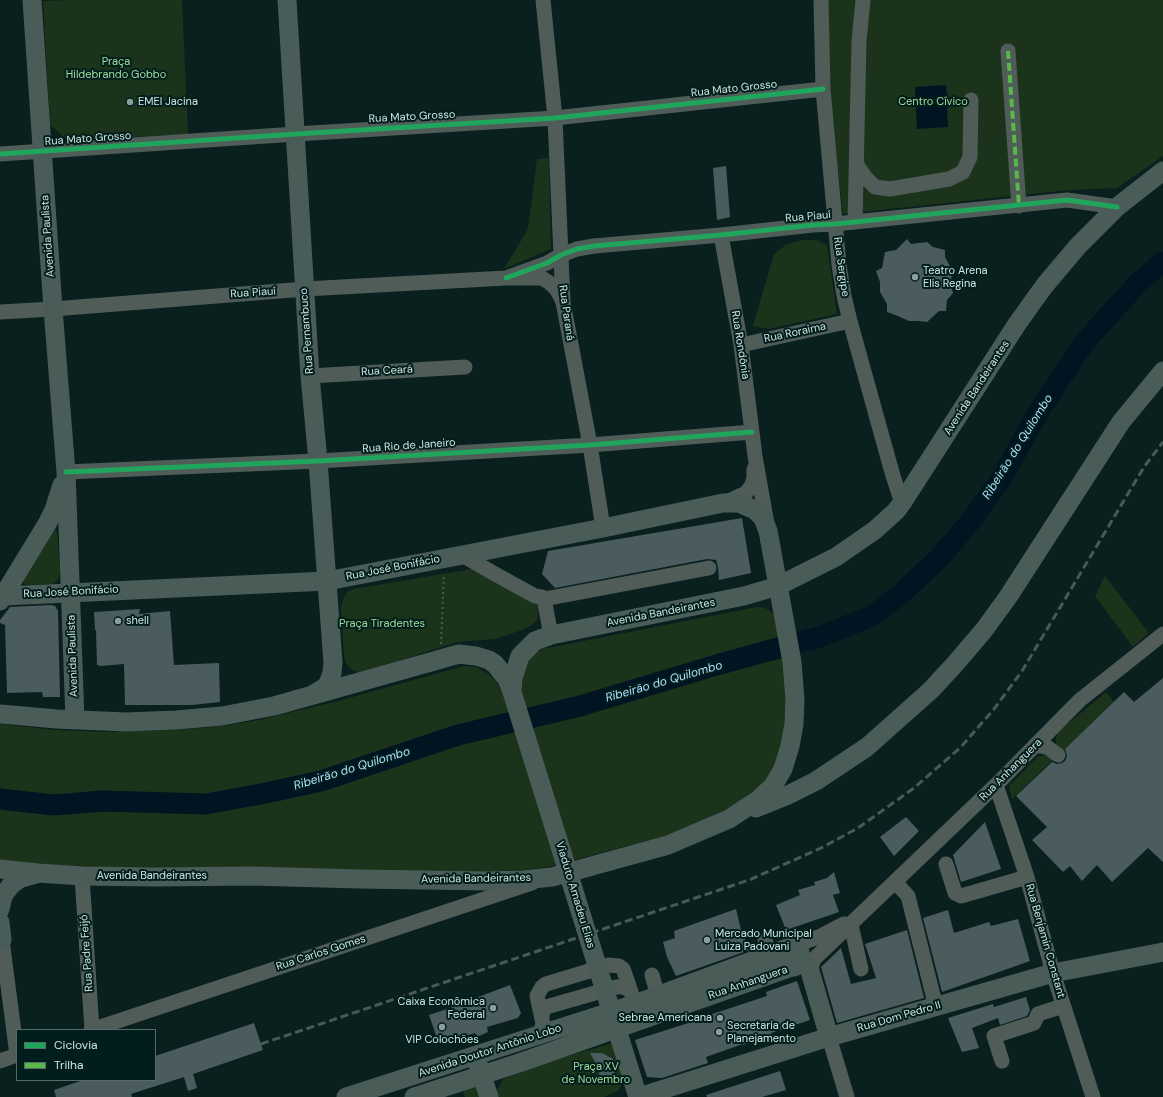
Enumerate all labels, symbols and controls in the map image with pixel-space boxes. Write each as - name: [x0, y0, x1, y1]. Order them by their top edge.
- park label: Praça Hildebrando Gobbo: [66, 55, 166, 81]
- street label: Rua Mato Grosso: [690, 78, 778, 100]
- place label: EMEI Jacina: [138, 95, 198, 109]
- park label: Centro Cívico: [898, 95, 968, 109]
- marker: EMEI Jacina: [125, 97, 135, 107]
- street label: Rua Mato Grosso: [368, 108, 456, 126]
- street label: Rua Mato Grosso: [44, 129, 132, 149]
- street label: Avenida Paulista: [39, 194, 57, 278]
- street label: Rua Piauí: [785, 208, 831, 226]
- street label: Rua Sergipe: [830, 236, 852, 298]
- place label: Teatro Arena Elis Regina: [923, 264, 988, 290]
- marker: Teatro Arena Elis Regina: [910, 272, 920, 282]
- street label: Rua Paraná: [556, 284, 576, 342]
- street label: Rua Piauí: [230, 285, 276, 301]
- street label: Rua Pernambuco: [297, 288, 317, 374]
- street label: Rua Rondônia: [728, 310, 752, 380]
- street label: Rua Roraima: [763, 320, 827, 346]
- street label: Avenida Bandeirantes: [941, 338, 1013, 438]
- street label: Rua Ceará: [361, 363, 413, 379]
- water label: Ribeirão do Quilombo: [980, 392, 1056, 502]
- street label: Rua Rio de Janeiro: [362, 436, 456, 456]
- street label: Rua José Bonifácio: [345, 552, 441, 584]
- street label: Rua José Bonifácio: [23, 583, 119, 601]
- street label: Avenida Bandeirantes: [606, 596, 716, 630]
- place label: shell: [126, 614, 149, 628]
- street label: Avenida Paulista: [65, 615, 81, 697]
- marker: shell: [113, 616, 123, 626]
- park label: Praça Tiradentes: [339, 617, 425, 631]
- water label: Ribeirão do Quilombo: [604, 658, 724, 706]
- street label: Rua Anhanguera: [977, 736, 1045, 804]
- water label: Ribeirão do Quilombo: [292, 744, 412, 794]
- street label: Viaduto Amadeu Elias: [552, 840, 598, 950]
- street label: Avenida Bandeirantes: [97, 869, 207, 883]
- street label: Avenida Bandeirantes: [421, 871, 531, 887]
- street label: Rua Benjamin Constant: [1022, 882, 1068, 1000]
- street label: Rua Padre Feijó: [78, 914, 96, 992]
- place label: Mercado Municipal Luiza Padovani: [715, 927, 812, 953]
- street label: Rua Carlos Gomes: [274, 932, 368, 974]
- marker: Mercado Municipal Luiza Padovani: [702, 935, 712, 945]
- street label: Rua Anhanguera: [707, 963, 789, 1003]
- place label: Caixa Econômica Federal: [398, 995, 485, 1021]
- street label: Rua Dom Pedro II: [856, 999, 942, 1035]
- marker: Caixa Econômica Federal: [488, 1003, 498, 1013]
- place label: Sebrae Americana: [619, 1011, 712, 1025]
- marker: Sebrae Americana: [715, 1013, 725, 1023]
- place label: Secretaria de Planejamento: [727, 1019, 796, 1045]
- street label: Avenida Doutor Antônio Lobo: [417, 1022, 563, 1080]
- marker: VIP Colochões: [437, 1022, 447, 1032]
- marker: Secretaria de Planejamento: [714, 1027, 724, 1037]
- legend: [16, 1029, 156, 1081]
- place label: VIP Colochões: [405, 1033, 479, 1047]
- text: Ciclovia: [54, 1037, 98, 1053]
- text: Trilha: [54, 1057, 83, 1073]
- park label: Praça XV de Novembro: [562, 1060, 630, 1086]

